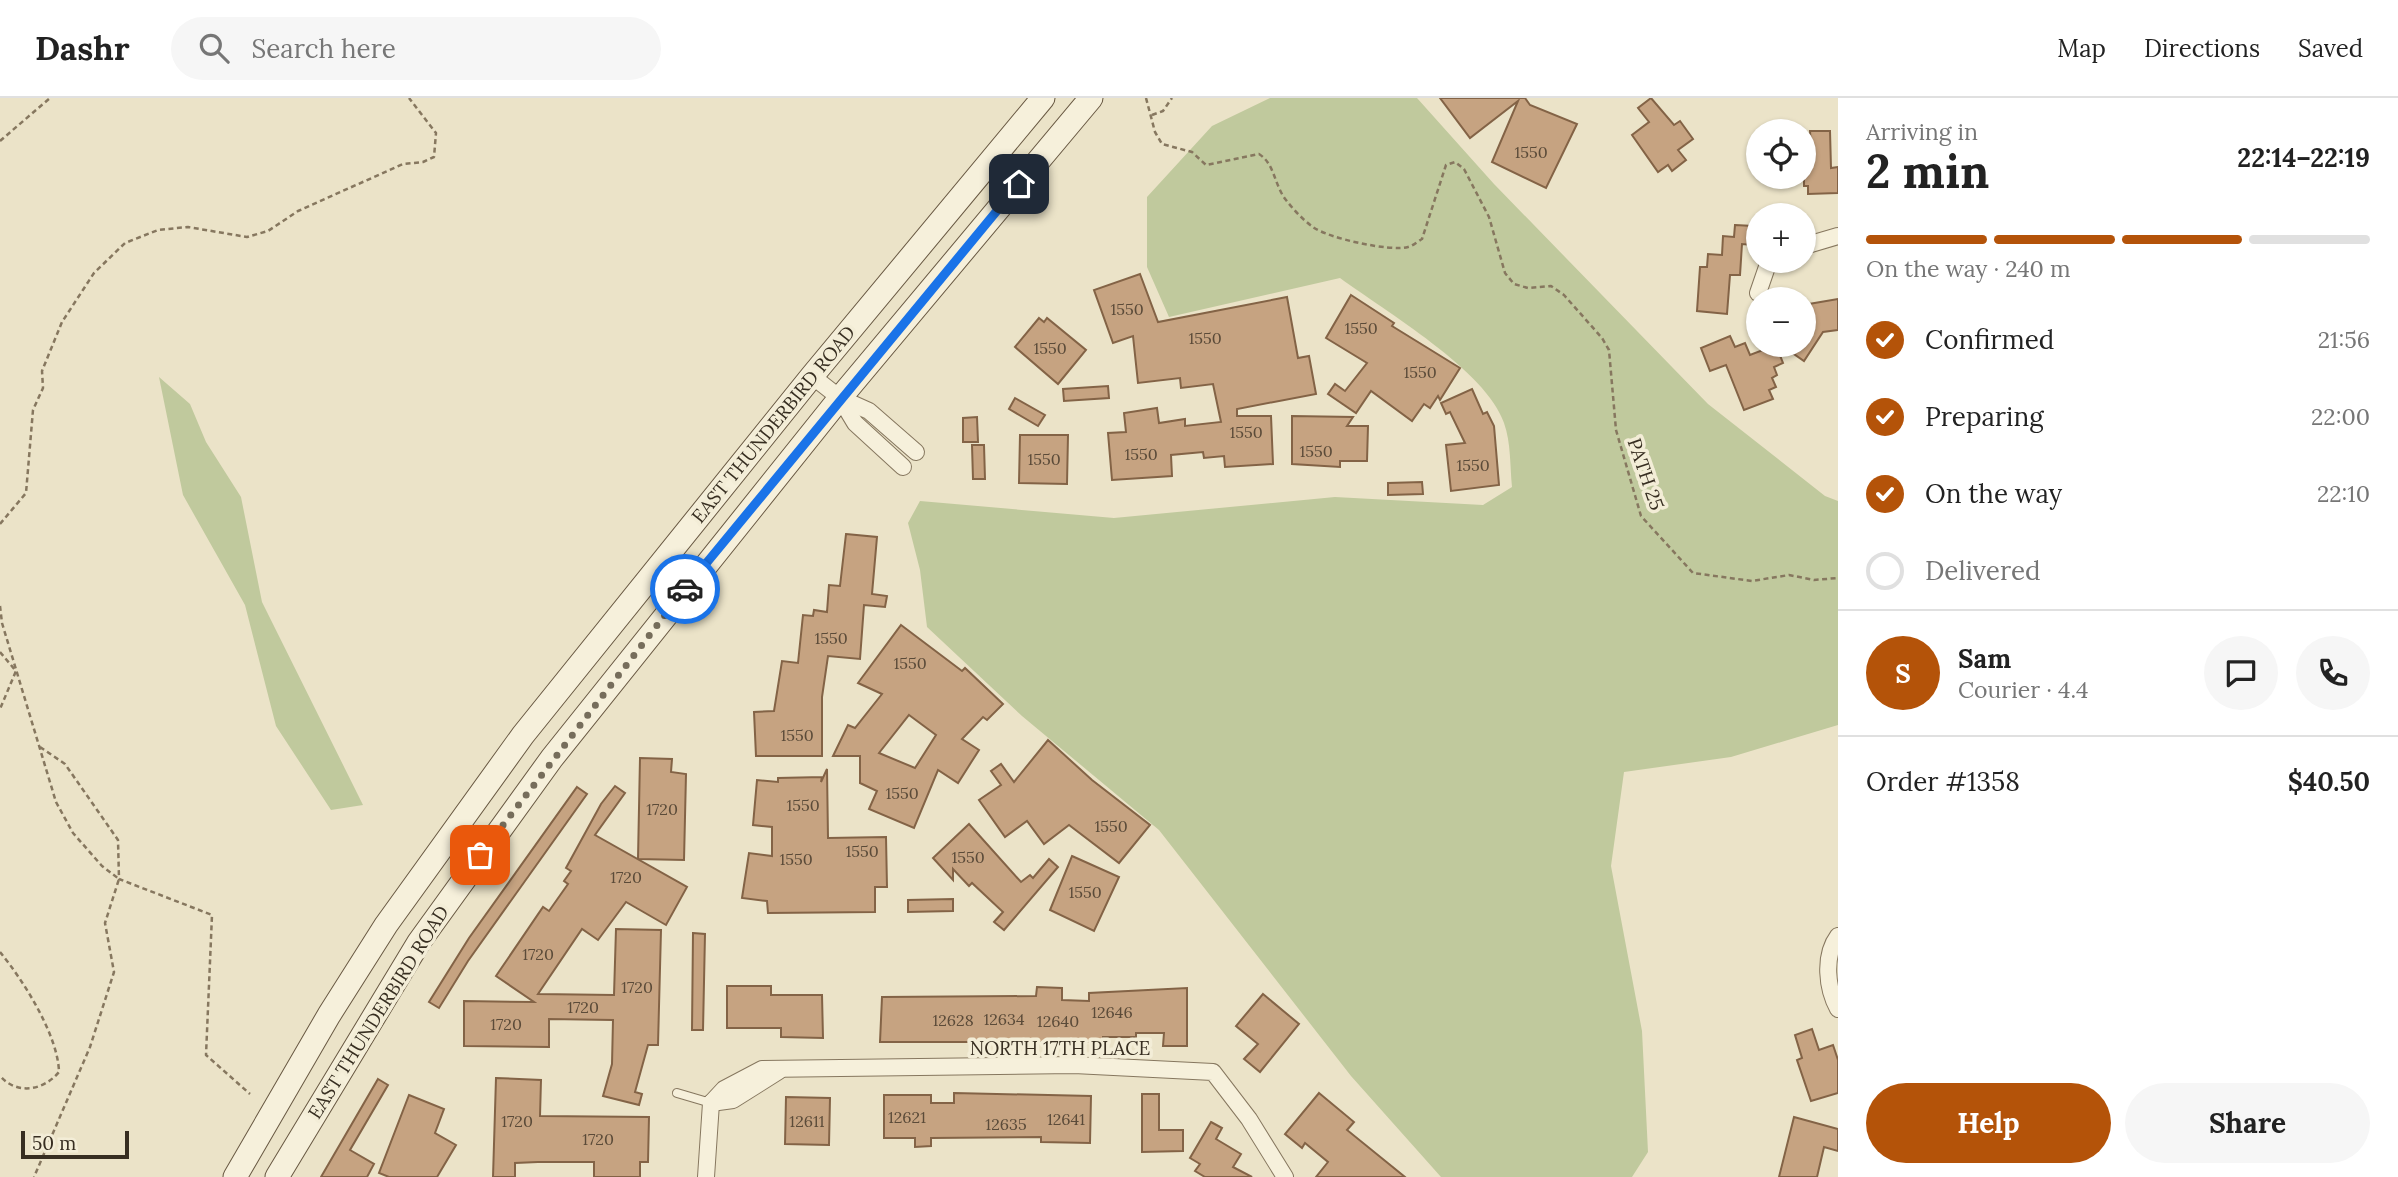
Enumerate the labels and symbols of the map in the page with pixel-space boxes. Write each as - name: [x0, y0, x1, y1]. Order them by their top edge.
- house number: 1550: [1514, 142, 1548, 162]
- pin: [989, 154, 1049, 214]
- house number: 1550: [1110, 299, 1144, 319]
- house number: 1550: [1344, 318, 1378, 338]
- street label: EAST THUNDERBIRD ROAD: [686, 320, 860, 528]
- house number: 1550: [1188, 328, 1222, 348]
- house number: 1550: [1033, 338, 1067, 358]
- house number: 1550: [1403, 362, 1437, 382]
- house number: 1550: [1229, 422, 1263, 442]
- street label: PATH 25: [1622, 435, 1670, 513]
- house number: 1550: [1299, 441, 1333, 461]
- house number: 1550: [1124, 444, 1158, 464]
- house number: 1550: [1027, 449, 1061, 469]
- house number: 1550: [1456, 455, 1490, 475]
- courier: [650, 554, 720, 624]
- house number: 1550: [814, 628, 848, 648]
- house number: 1550: [893, 653, 927, 673]
- house number: 1550: [780, 725, 814, 745]
- house number: 1550: [885, 783, 919, 803]
- house number: 1550: [786, 795, 820, 815]
- house number: 1720: [646, 799, 678, 819]
- house number: 1550: [1094, 816, 1128, 836]
- pin: [450, 825, 510, 885]
- house number: 1550: [845, 841, 879, 861]
- house number: 1550: [951, 847, 985, 867]
- house number: 1550: [779, 849, 813, 869]
- house number: 1720: [610, 867, 642, 887]
- house number: 1550: [1068, 882, 1102, 902]
- street label: EAST THUNDERBIRD ROAD: [302, 901, 454, 1123]
- house number: 1720: [522, 944, 554, 964]
- house number: 1720: [621, 977, 653, 997]
- house number: 1720: [567, 997, 599, 1017]
- house number: 12646: [1091, 1002, 1133, 1022]
- house number: 12634: [983, 1009, 1025, 1029]
- house number: 12628: [932, 1010, 974, 1030]
- house number: 12640: [1037, 1011, 1079, 1031]
- house number: 1720: [490, 1014, 522, 1034]
- street label: NORTH 17TH PLACE: [970, 1036, 1150, 1060]
- house number: 12621: [888, 1107, 926, 1127]
- house number: 12641: [1047, 1109, 1085, 1129]
- house number: 1720: [501, 1111, 533, 1131]
- house number: 12611: [789, 1111, 825, 1131]
- house number: 12635: [985, 1114, 1027, 1134]
- scale bar: [21, 1128, 130, 1160]
- house number: 1720: [582, 1129, 614, 1149]

